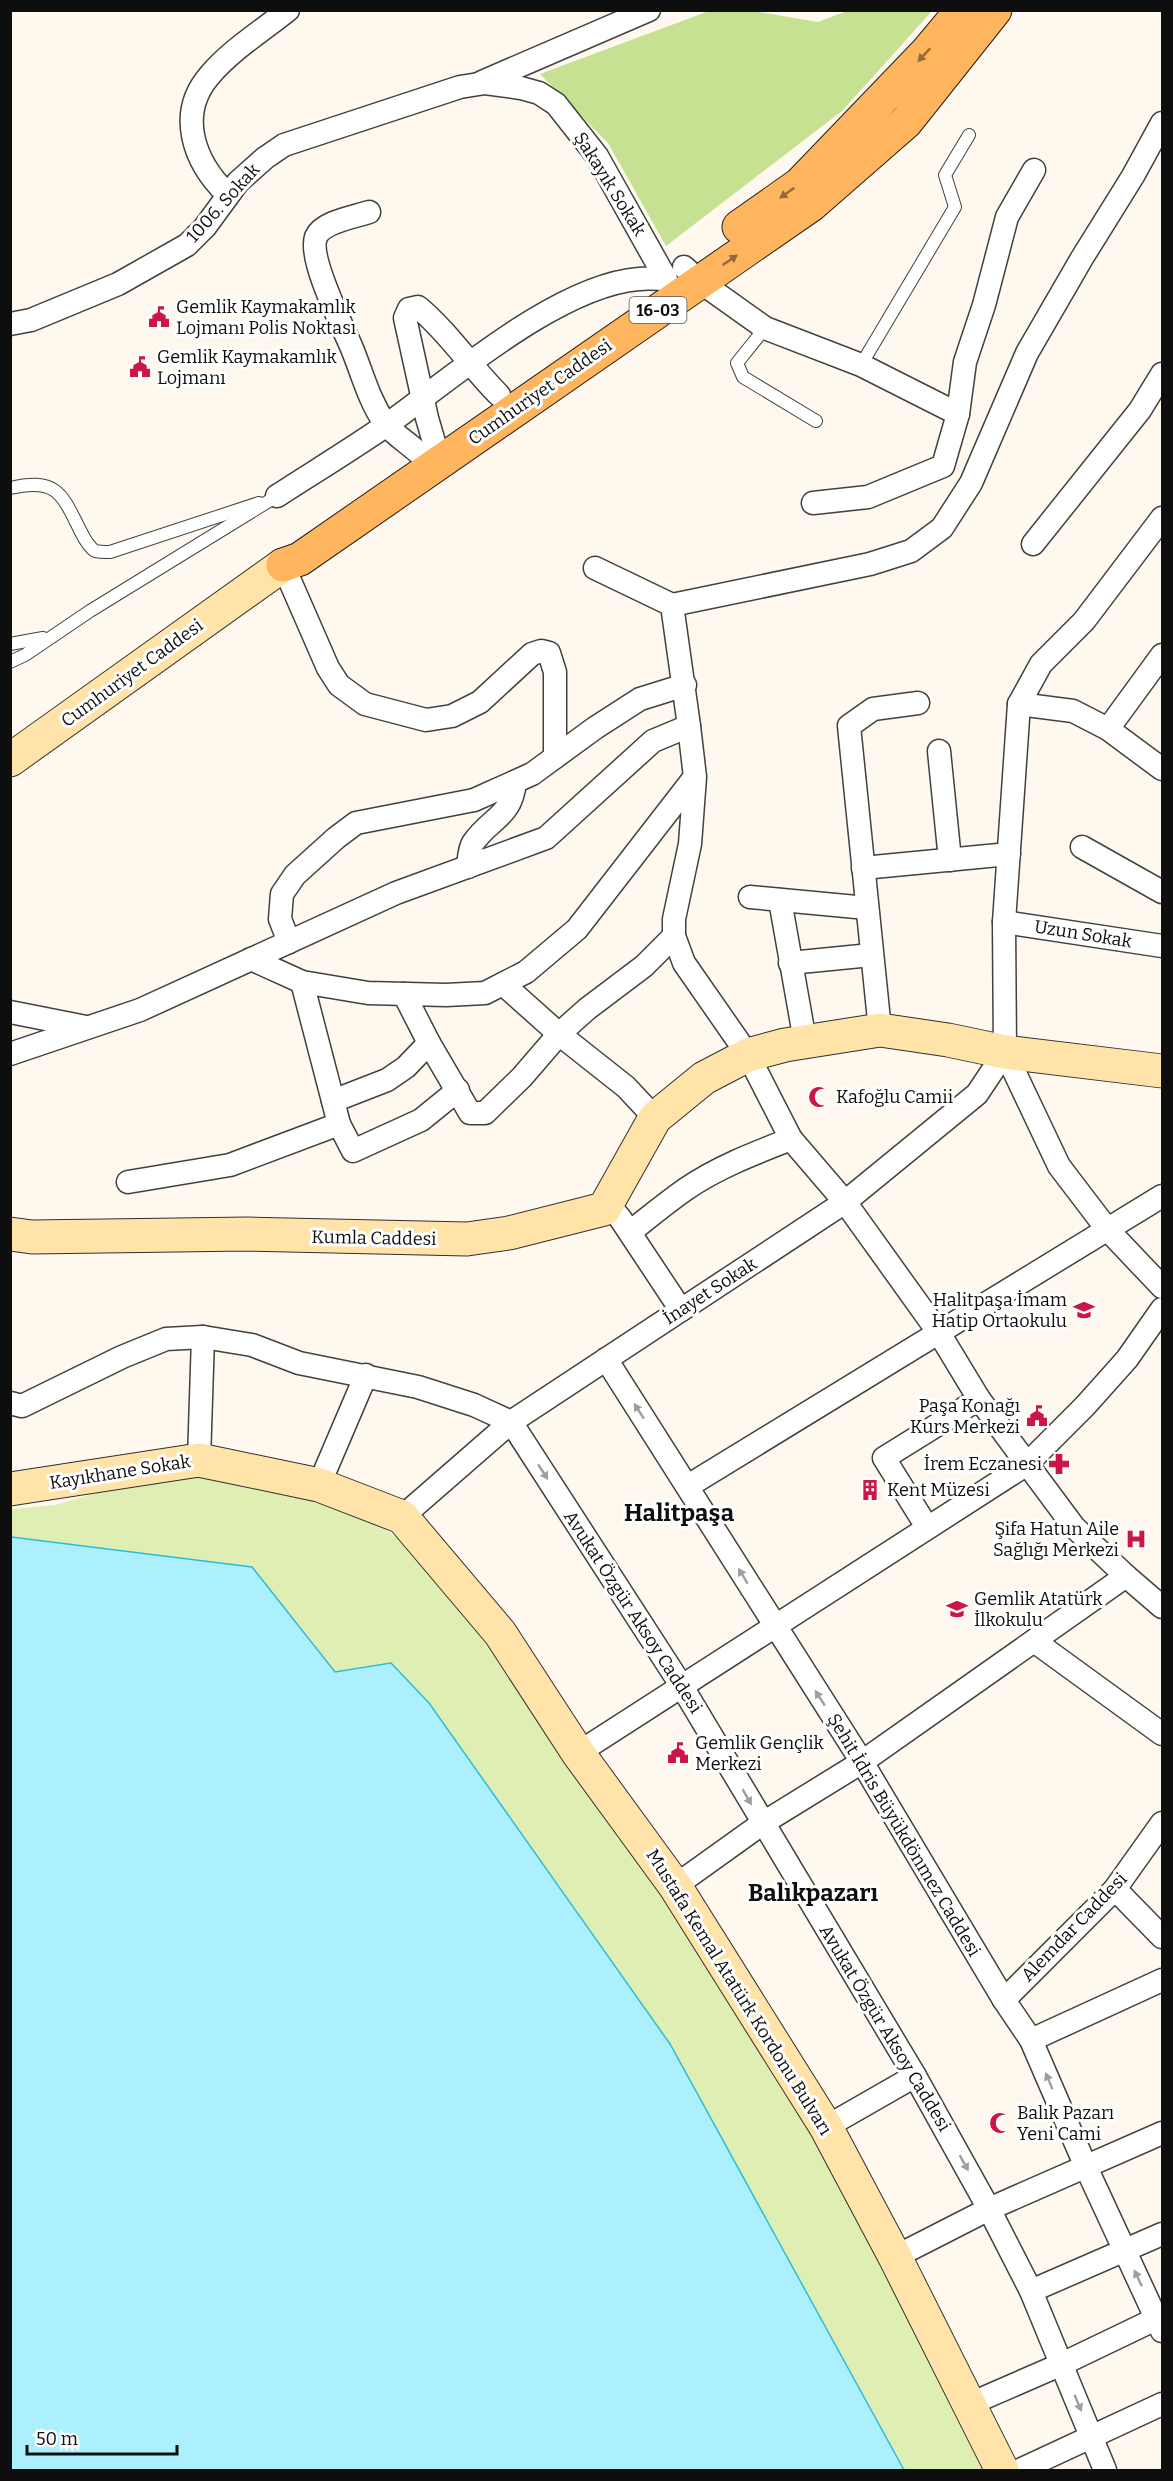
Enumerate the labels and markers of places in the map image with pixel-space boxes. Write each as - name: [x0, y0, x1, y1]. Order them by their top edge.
- place label: Gemlik Kaymakamlık Lojmanı Polis Noktası: [176, 296, 357, 339]
- public building icon: Gemlik Kaymakamlık Lojmanı Polis Noktası: [147, 305, 171, 329]
- place label: Gemlik Kaymakamlık Lojmanı: [157, 346, 338, 389]
- public building icon: Gemlik Kaymakamlık Lojmanı: [128, 355, 152, 379]
- mosque icon: Kafoğlu Camii: [807, 1085, 831, 1109]
- place label: Kafoğlu Camii: [836, 1086, 953, 1108]
- place label: Halitpaşa İmam Hatip Ortaokulu: [932, 1289, 1067, 1332]
- school or university icon: Halitpaşa İmam Hatip Ortaokulu: [1072, 1298, 1096, 1322]
- place label: Paşa Konağı Kurs Merkezi: [910, 1395, 1020, 1438]
- public building icon: Paşa Konağı Kurs Merkezi: [1025, 1404, 1049, 1428]
- pharmacy icon: İrem Eczanesi: [1047, 1452, 1071, 1476]
- place label: İrem Eczanesi: [924, 1453, 1042, 1475]
- building icon: Kent Müzesi: [858, 1478, 882, 1502]
- place label: Kent Müzesi: [887, 1479, 990, 1501]
- place label: Şifa Hatun Aile Sağlığı Merkezi: [993, 1518, 1119, 1561]
- hospital icon: Şifa Hatun Aile Sağlığı Merkezi: [1124, 1527, 1148, 1551]
- place label: Gemlik Atatürk İlkokulu: [974, 1588, 1103, 1631]
- school or university icon: Gemlik Atatürk İlkokulu: [945, 1597, 969, 1621]
- place label: Gemlik Gençlik Merkezi: [695, 1732, 825, 1775]
- public building icon: Gemlik Gençlik Merkezi: [666, 1741, 690, 1765]
- place label: Balık Pazarı Yeni Cami: [1017, 2102, 1114, 2145]
- mosque icon: Balık Pazarı Yeni Cami: [988, 2111, 1012, 2135]

